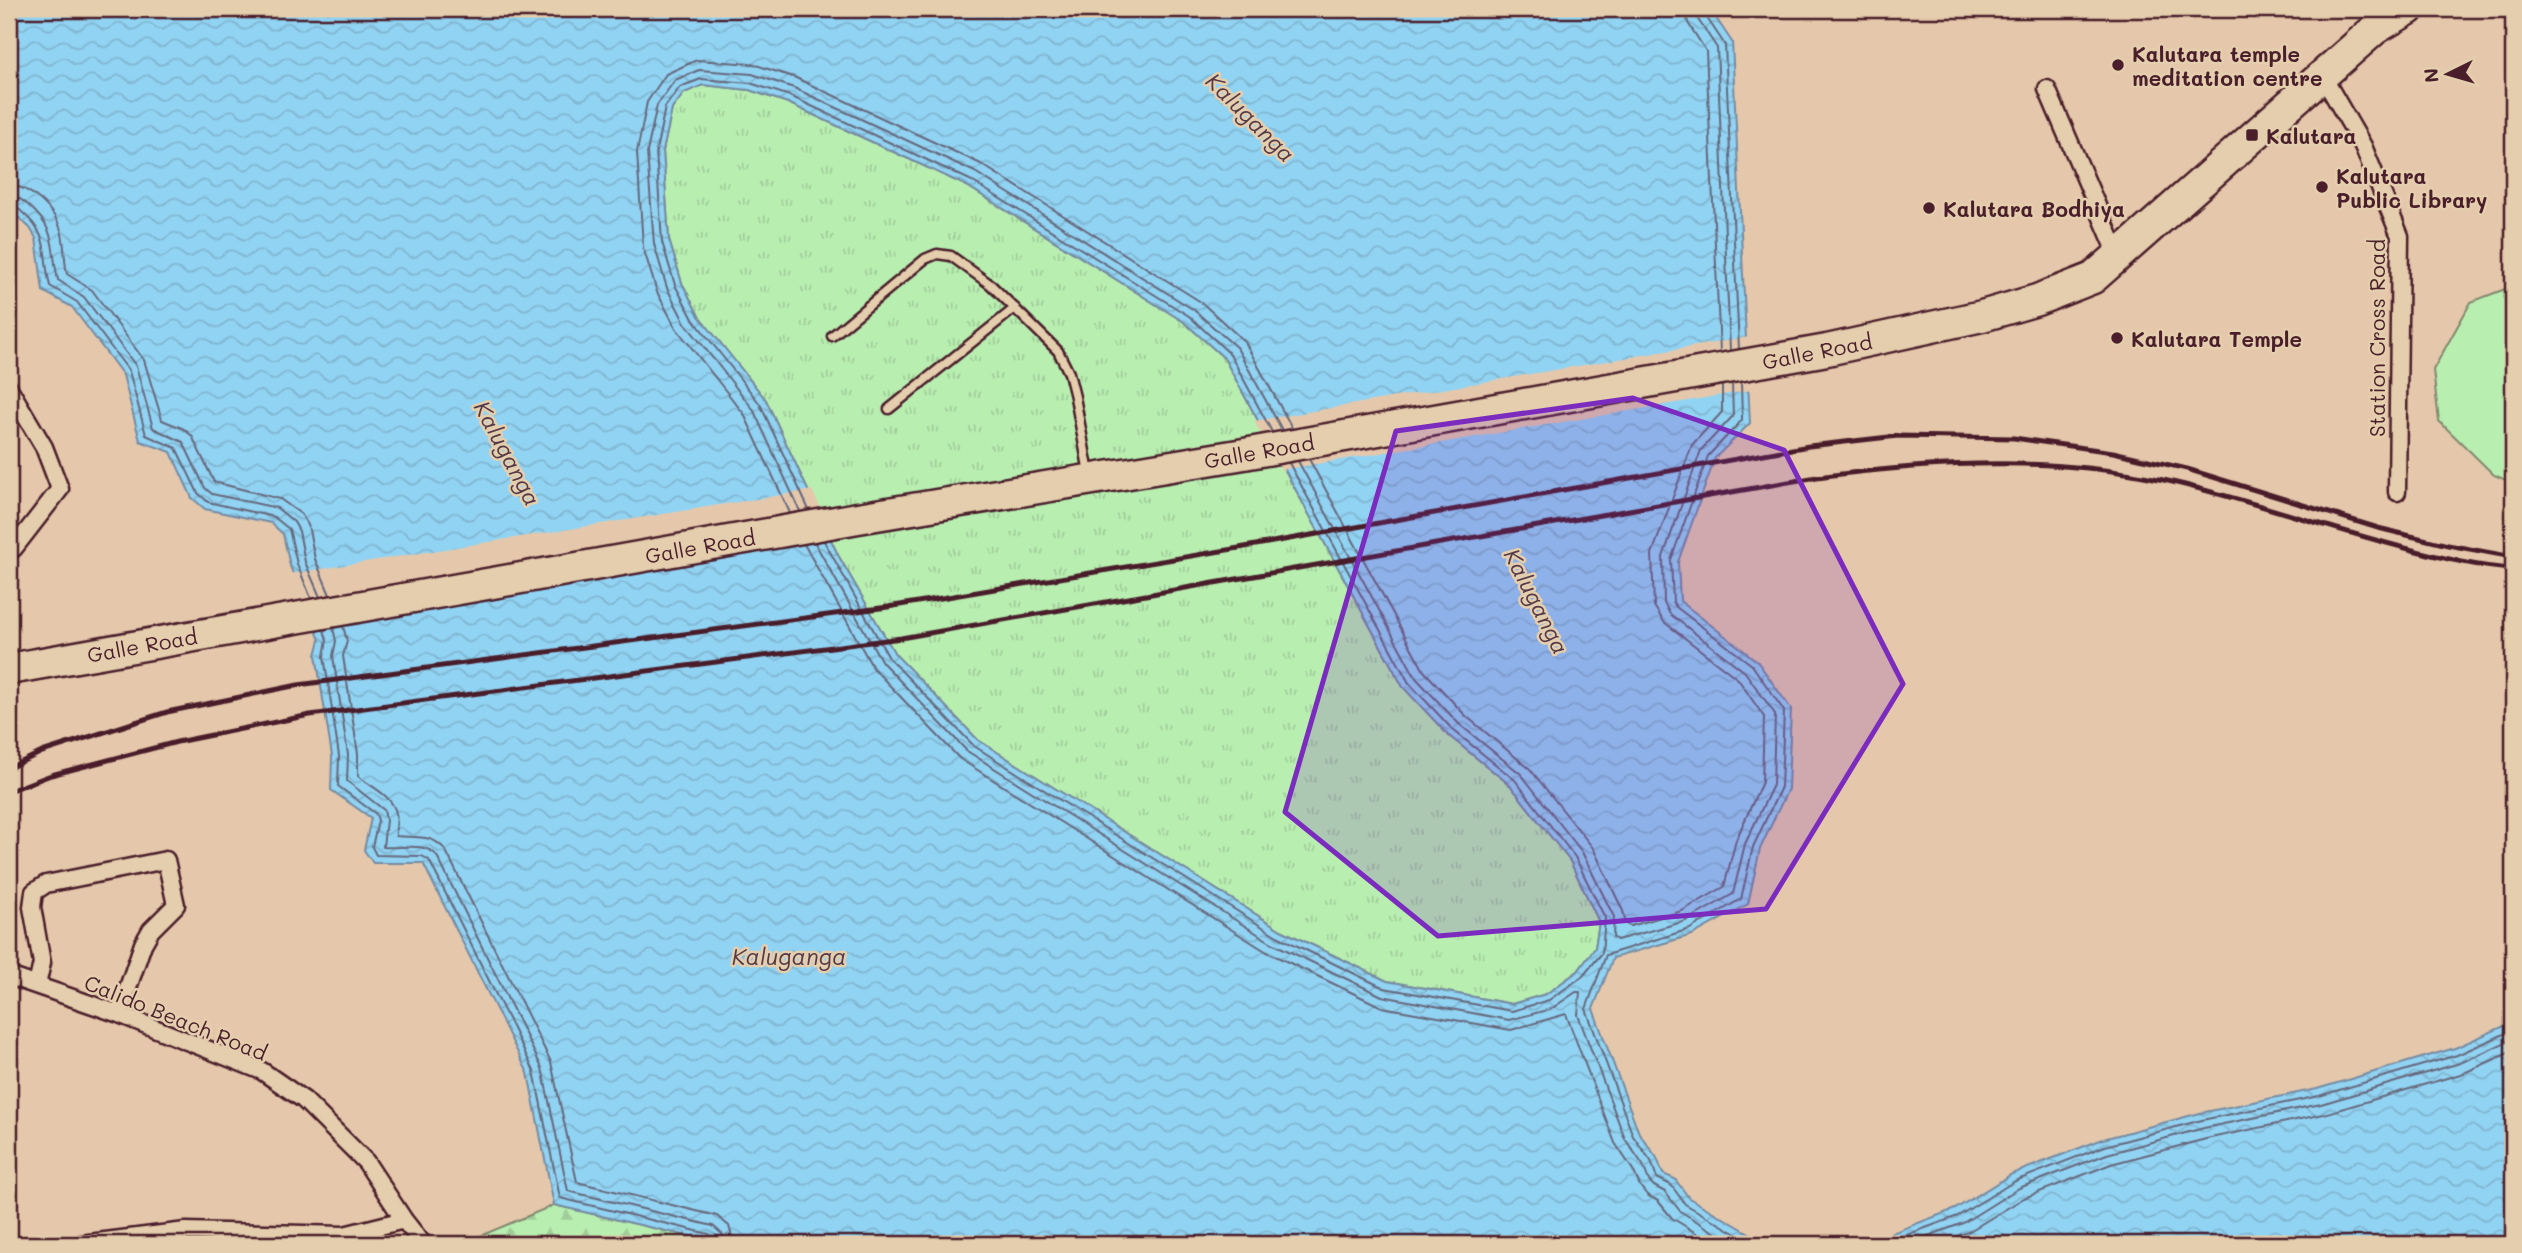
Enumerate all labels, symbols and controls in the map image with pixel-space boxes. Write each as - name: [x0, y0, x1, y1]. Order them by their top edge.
- north arrow: [2414, 38, 2484, 108]
- place label: Kalutara temple meditation centre: [2132, 40, 2323, 91]
- marker: Kalutara temple meditation centre: [2110, 57, 2126, 73]
- water label: Kaluganga: [1200, 66, 1302, 168]
- text: N: [2417, 67, 2444, 84]
- place label: Kalutara: [2266, 122, 2357, 149]
- marker: Kalutara: [2244, 127, 2260, 143]
- place label: Kalutara Public Library: [2336, 162, 2487, 214]
- marker: Kalutara Public Library: [2314, 179, 2330, 195]
- place label: Kalutara Bodhiya: [1943, 195, 2125, 223]
- marker: Kalutara Bodhiya: [1921, 200, 1937, 216]
- street label: Station Cross Road: [2363, 239, 2390, 437]
- place label: Kalutara Temple: [2131, 325, 2302, 352]
- street label: Galle Road: [1760, 327, 1874, 375]
- marker: Kalutara Temple: [2109, 330, 2125, 346]
- water label: Kaluganga: [468, 395, 548, 511]
- street label: Galle Road: [1202, 428, 1316, 474]
- street label: Galle Road: [643, 523, 757, 569]
- water label: Kaluganga: [1498, 543, 1576, 659]
- street label: Galle Road: [85, 622, 199, 668]
- water label: Kaluganga: [732, 941, 846, 971]
- street label: Calido Beach Road: [81, 968, 271, 1066]

